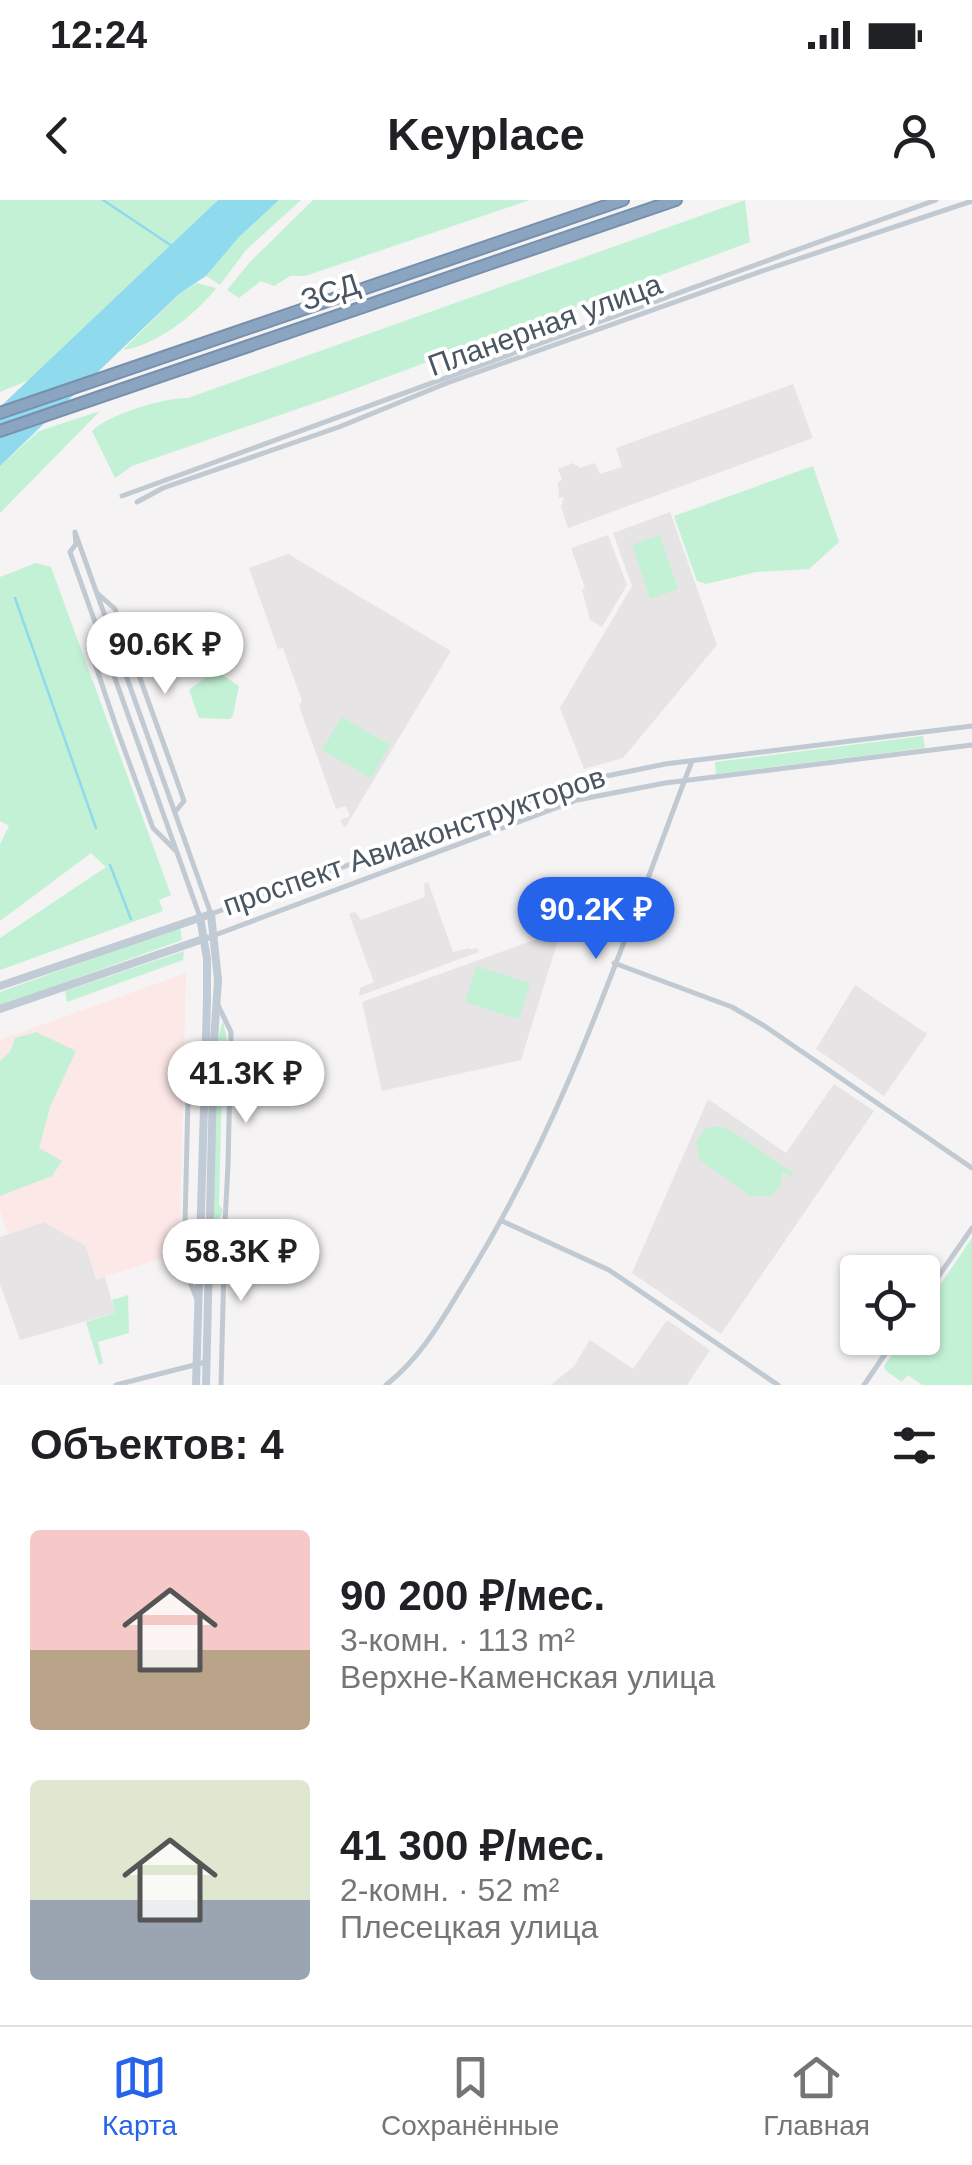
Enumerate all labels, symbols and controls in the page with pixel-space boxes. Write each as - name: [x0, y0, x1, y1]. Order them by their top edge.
- text: 12:24: [50, 14, 147, 56]
- icon: back: [30, 108, 85, 163]
- icon: person: [887, 108, 942, 163]
- text: Keyplace: [387, 109, 585, 160]
- street label: ЗСД: [297, 267, 363, 316]
- street label: Планерная улица: [424, 267, 666, 382]
- pin: 90.6K ₽: [73, 612, 257, 697]
- text: 90.6K ₽: [109, 626, 221, 662]
- street label: проспект Авиаконструкторов: [218, 759, 609, 922]
- pin: 90.2K ₽: [504, 877, 688, 962]
- text: 90.2K ₽: [540, 891, 652, 927]
- pin: 41.3K ₽: [154, 1041, 338, 1126]
- text: 41.3K ₽: [190, 1055, 302, 1091]
- pin: 58.3K ₽: [149, 1219, 333, 1304]
- text: 58.3K ₽: [185, 1233, 297, 1269]
- map controls: [840, 1255, 940, 1355]
- button: locate: [840, 1255, 940, 1355]
- icon: filters: [887, 1418, 942, 1473]
- text: Объектов: 4: [30, 1421, 284, 1468]
- icon: home: [110, 1570, 230, 1690]
- text: 90 200 ₽/мес.: [340, 1572, 605, 1619]
- text: 3-комн. · 113 m²: [340, 1622, 575, 1658]
- text: Верхне-Каменская улица: [340, 1659, 715, 1695]
- icon: home: [110, 1820, 230, 1940]
- text: 41 300 ₽/мес.: [340, 1822, 605, 1869]
- text: 2-комн. · 52 m²: [340, 1872, 559, 1908]
- text: Плесецкая улица: [340, 1909, 598, 1945]
- tab: Карта: [102, 2050, 177, 2142]
- tab: Сохранённые: [381, 2050, 559, 2142]
- tab: Главная: [763, 2050, 870, 2142]

